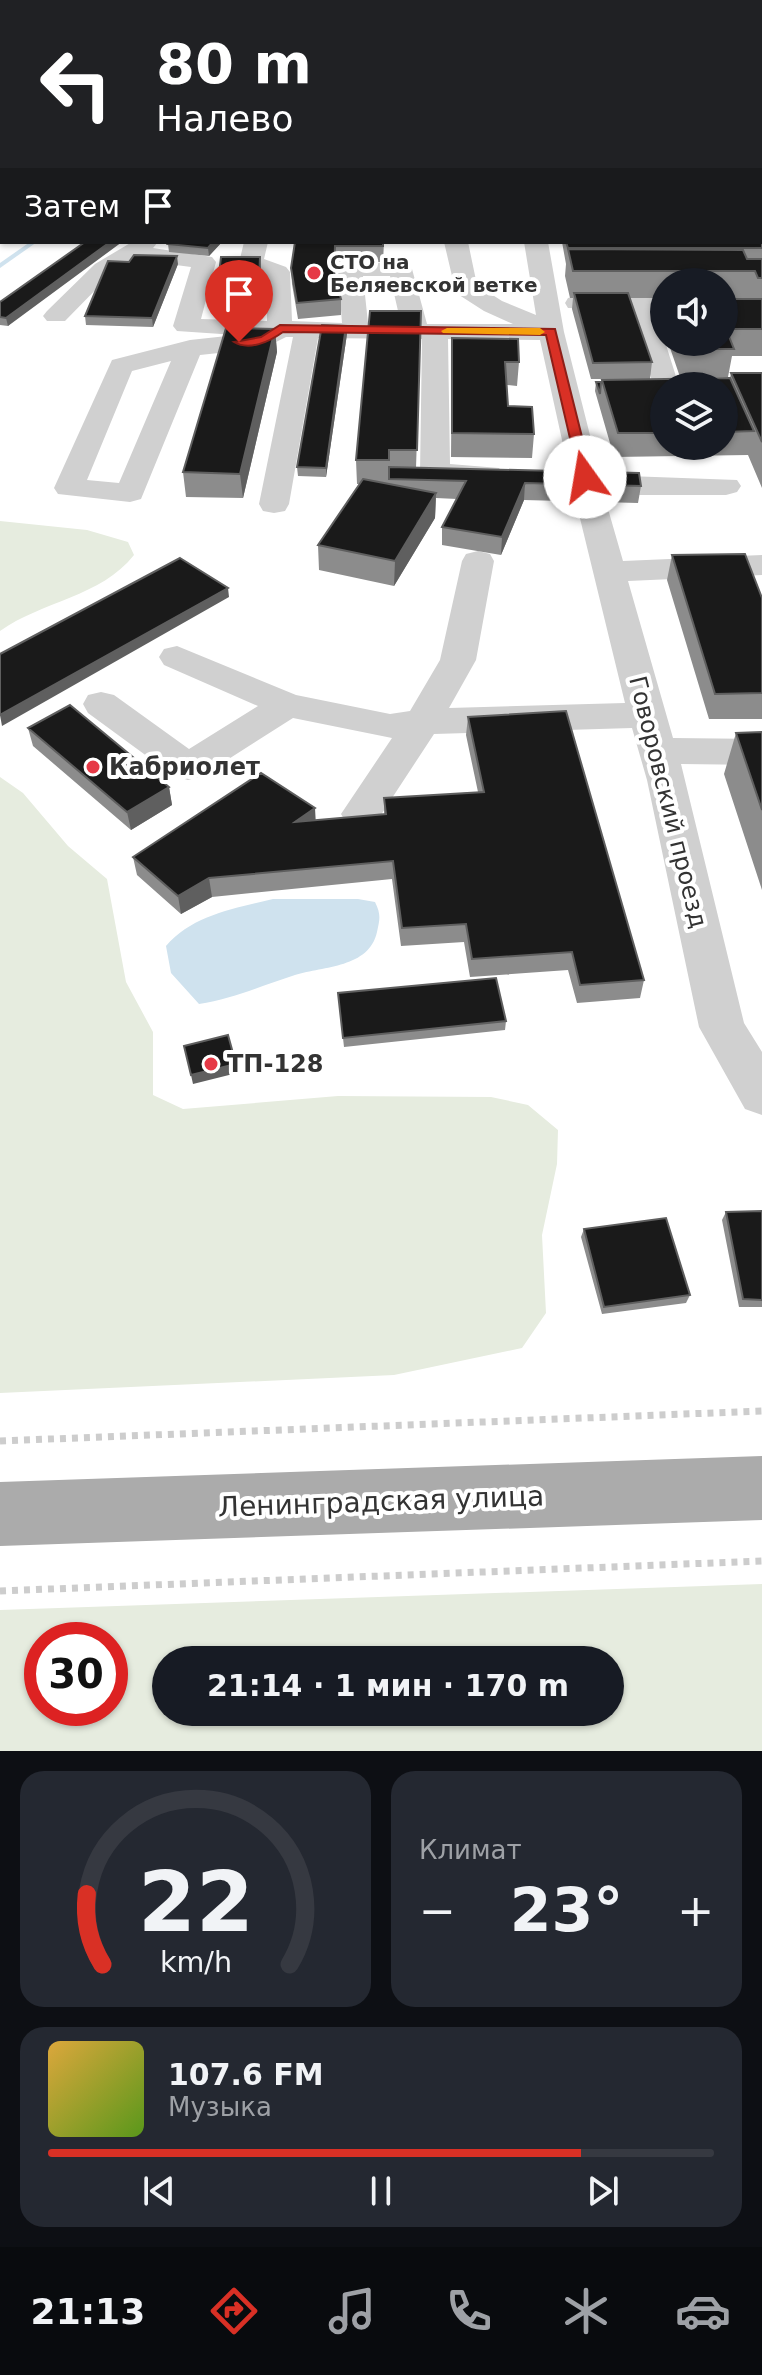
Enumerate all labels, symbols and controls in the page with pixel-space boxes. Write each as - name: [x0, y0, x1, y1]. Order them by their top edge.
- text: 80 m: [156, 31, 312, 96]
- icon: left: [24, 32, 128, 136]
- text: Налево: [156, 98, 294, 139]
- icon: arrive: [136, 184, 180, 228]
- text: Затем: [24, 189, 120, 224]
- place label: СТО на Беляевской ветке: [330, 250, 538, 297]
- pin: [205, 260, 273, 342]
- marker: СТО на Беляевской ветке: [305, 264, 323, 282]
- map controls: [650, 268, 738, 460]
- button: sound: [650, 268, 738, 356]
- icon: arrive: [217, 272, 261, 316]
- button: layers: [650, 372, 738, 460]
- position arrow: [543, 435, 627, 519]
- street label: Говоровский проезд: [623, 673, 713, 931]
- place label: Кабриолет: [109, 753, 260, 781]
- marker: Кабриолет: [84, 758, 102, 776]
- place label: ТП-128: [227, 1050, 324, 1078]
- marker: ТП-128: [202, 1055, 220, 1073]
- street label: Ленинградская улица: [217, 1479, 545, 1524]
- speed limit sign: 30: [24, 1622, 128, 1726]
- text: 21:14 · 1 мин · 170 m: [207, 1668, 569, 1703]
- text: Климат: [419, 1835, 522, 1865]
- text: 22: [138, 1854, 253, 1951]
- text: 23°: [510, 1875, 623, 1945]
- text: −: [419, 1885, 456, 1936]
- text: +: [677, 1885, 714, 1936]
- text: km/h: [159, 1945, 232, 1979]
- text: 107.6 FM: [168, 2057, 324, 2092]
- text: Музыка: [168, 2092, 272, 2122]
- icon: previous: [137, 2169, 181, 2213]
- icon: pause: [359, 2169, 403, 2213]
- icon: next: [581, 2169, 625, 2213]
- icon: directions: [206, 2283, 262, 2339]
- icon: music: [324, 2283, 380, 2339]
- icon: phone: [441, 2283, 497, 2339]
- icon: climate: [558, 2283, 614, 2339]
- icon: car: [675, 2283, 731, 2339]
- text: 21:13: [31, 2291, 145, 2332]

